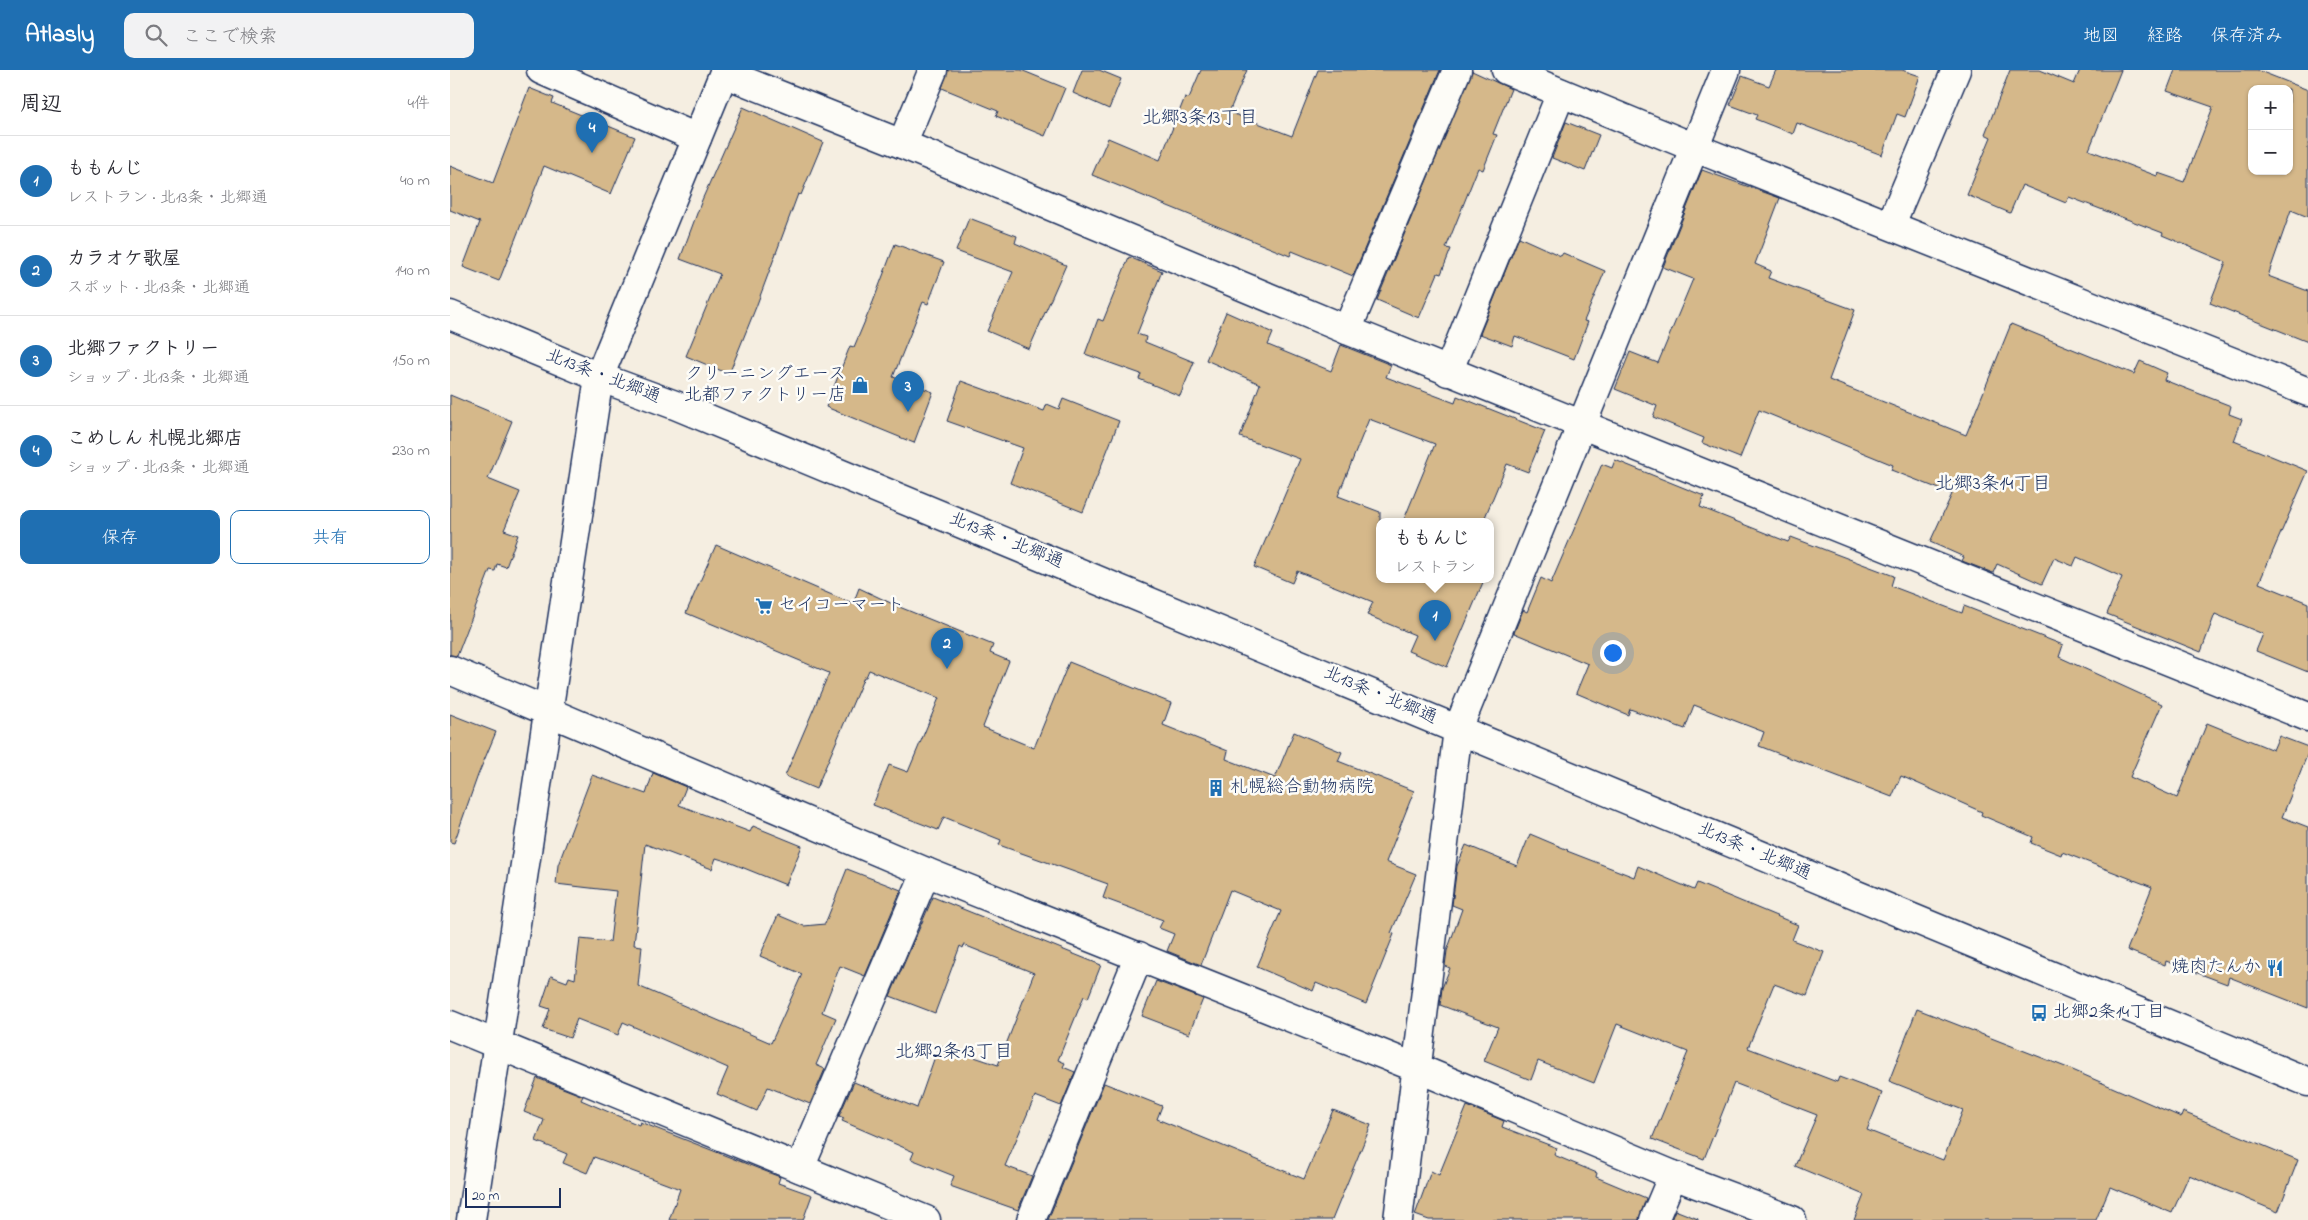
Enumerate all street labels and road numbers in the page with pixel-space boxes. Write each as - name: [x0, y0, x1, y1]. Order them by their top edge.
- street label: 北13条・北郷通: [542, 343, 664, 411]
- street label: 北13条・北郷通: [945, 506, 1067, 576]
- street label: 北13条・北郷通: [1319, 660, 1441, 732]
- street label: 北13条・北郷通: [1693, 816, 1815, 888]

